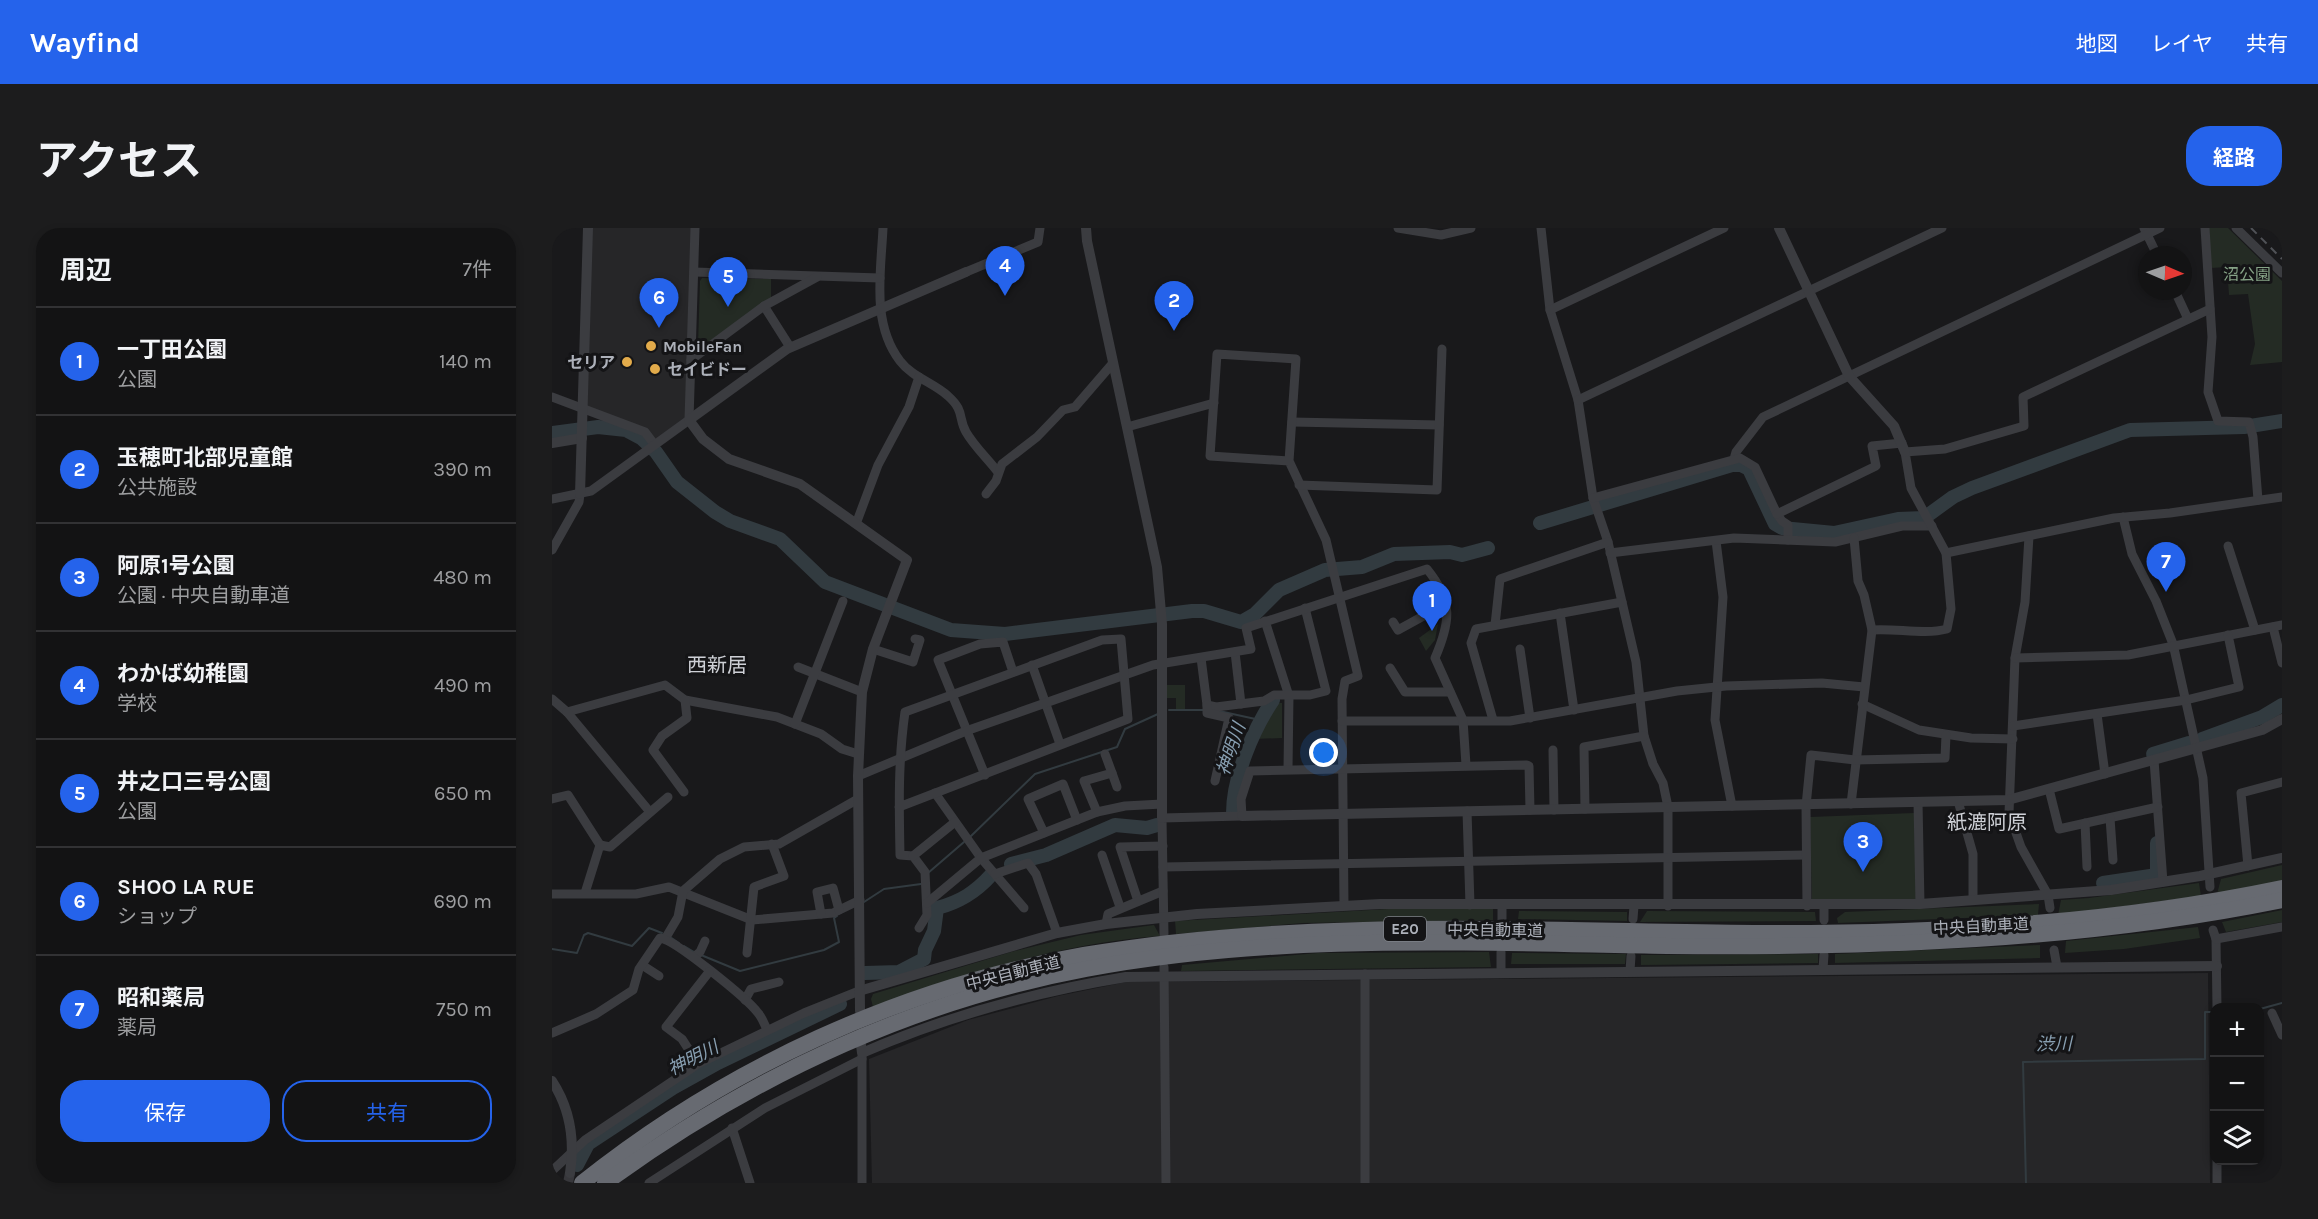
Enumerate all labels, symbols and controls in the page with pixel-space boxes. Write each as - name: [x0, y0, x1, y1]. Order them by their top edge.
- text: Wayfind: [30, 26, 140, 59]
- text: 地図: [2076, 32, 2118, 56]
- text: レイヤ: [2151, 32, 2213, 56]
- text: 共有: [2246, 32, 2288, 56]
- button: 経路: [2186, 126, 2282, 186]
- text: アクセス: [36, 136, 202, 186]
- north arrow: [2138, 246, 2192, 300]
- pin: 4: [986, 247, 1024, 296]
- text: 周辺: [60, 255, 112, 286]
- pin: 5: [708, 257, 747, 307]
- text: 7件: [463, 258, 492, 281]
- park label: 沼公園: [2223, 265, 2271, 284]
- pin: 6: [640, 279, 678, 328]
- pin: 2: [1154, 282, 1194, 331]
- text: 一丁田公園: [117, 337, 227, 363]
- place label: MobileFan: [663, 337, 742, 356]
- marker: MobileFan: [644, 339, 658, 353]
- text: 1: [76, 350, 83, 373]
- text: 140 m: [439, 350, 492, 373]
- place label: セリア: [567, 353, 615, 372]
- marker: セリア: [620, 355, 634, 369]
- place label: セイビドー: [667, 360, 747, 379]
- marker: セイビドー: [648, 362, 662, 376]
- text: 公園: [117, 368, 157, 391]
- text: 玉穂町北部児童館: [117, 445, 293, 471]
- text: 2: [73, 458, 86, 481]
- text: 390 m: [433, 458, 492, 481]
- text: 公共施設: [117, 476, 197, 499]
- pin: 7: [2146, 542, 2186, 592]
- text: 阿原1号公園: [117, 553, 235, 579]
- text: 3: [73, 566, 86, 589]
- text: 480 m: [433, 566, 492, 589]
- pin: 1: [1412, 582, 1452, 631]
- text: 公園 · 中央自動車道: [117, 584, 290, 607]
- district label: 西新居: [687, 654, 747, 677]
- text: わかば幼稚園: [117, 661, 249, 687]
- text: 4: [74, 674, 85, 697]
- text: 490 m: [434, 674, 492, 697]
- text: 学校: [117, 692, 157, 715]
- water label: 神明川: [1212, 718, 1251, 778]
- your location: [1309, 738, 1338, 767]
- text: 井之口三号公園: [117, 769, 271, 795]
- text: 5: [74, 782, 85, 805]
- text: 650 m: [434, 782, 492, 805]
- text: 公園: [117, 800, 157, 823]
- district label: 紙漉阿原: [1947, 811, 2027, 834]
- pin: 3: [1844, 822, 1882, 872]
- text: SHOO LA RUE: [117, 874, 255, 900]
- text: 6: [73, 890, 86, 913]
- text: 690 m: [434, 890, 492, 913]
- text: ショップ: [117, 905, 197, 928]
- street label: 中央自動車道: [1933, 914, 2029, 938]
- road number: E20: [1384, 917, 1426, 941]
- street label: 中央自動車道: [1447, 920, 1543, 940]
- street label: 中央自動車道: [964, 952, 1062, 994]
- text: 昭和薬局: [117, 985, 205, 1011]
- text: 7: [75, 998, 84, 1021]
- text: 750 m: [436, 998, 492, 1021]
- map controls: [2210, 1003, 2264, 1165]
- button: +: [2210, 1003, 2264, 1057]
- text: 薬局: [117, 1016, 157, 1039]
- water label: 渋川: [2036, 1033, 2074, 1055]
- water label: 神明川: [664, 1035, 724, 1080]
- button: −: [2210, 1057, 2264, 1111]
- button: 保存: [60, 1080, 270, 1142]
- button: 共有: [282, 1080, 492, 1142]
- button: layers: [2210, 1111, 2264, 1165]

